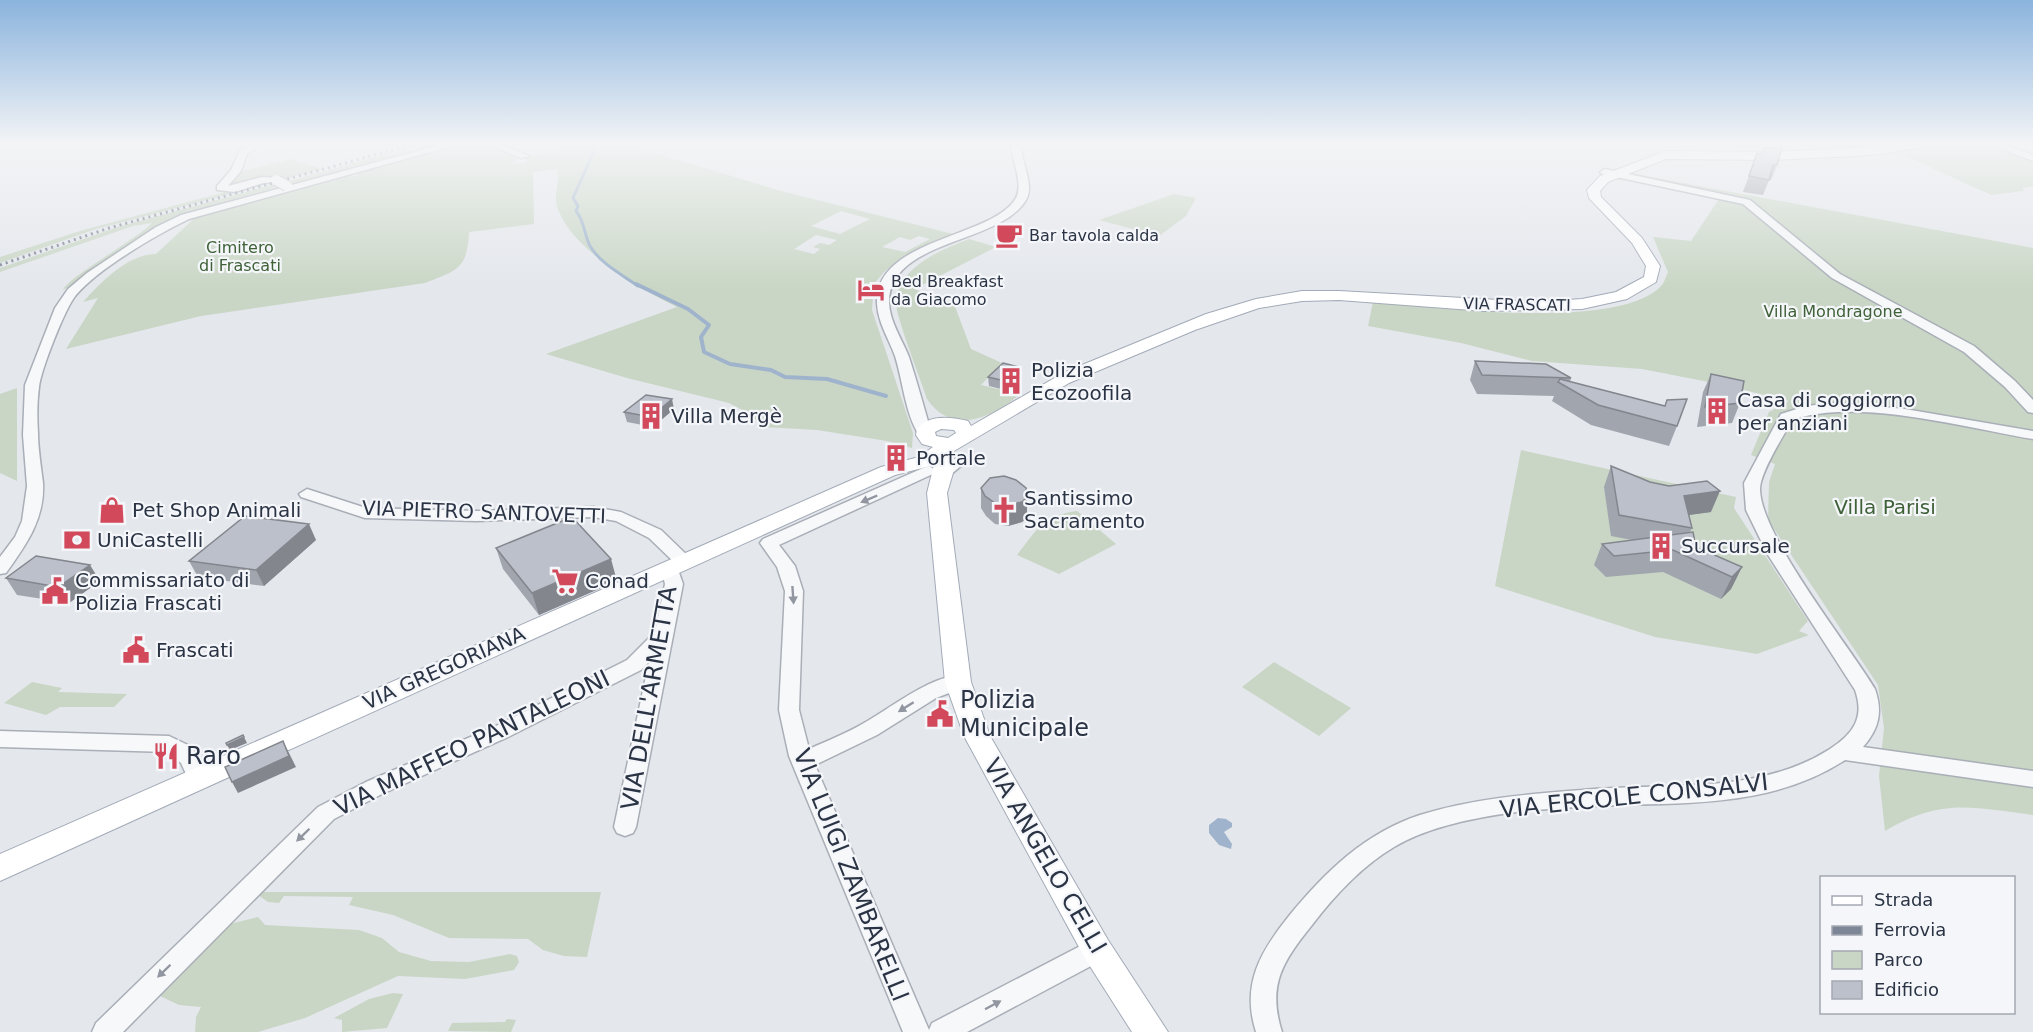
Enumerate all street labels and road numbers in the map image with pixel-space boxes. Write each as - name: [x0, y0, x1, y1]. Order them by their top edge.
- street label: VIA FRASCATI: [1463, 294, 1571, 315]
- street label: VIA PIETRO SANTOVETTI: [362, 496, 606, 528]
- street label: VIA DELL'ARMETTA: [616, 583, 683, 812]
- street label: VIA GREGORIANA: [359, 621, 529, 715]
- street label: VIA MAFFEO PANTALEONI: [330, 664, 614, 822]
- street label: VIA LUIGI ZAMBARELLI: [787, 745, 915, 1005]
- street label: VIA ANGELO CELLI: [978, 754, 1112, 958]
- street label: VIA ERCOLE CONSALVI: [1498, 768, 1770, 824]

